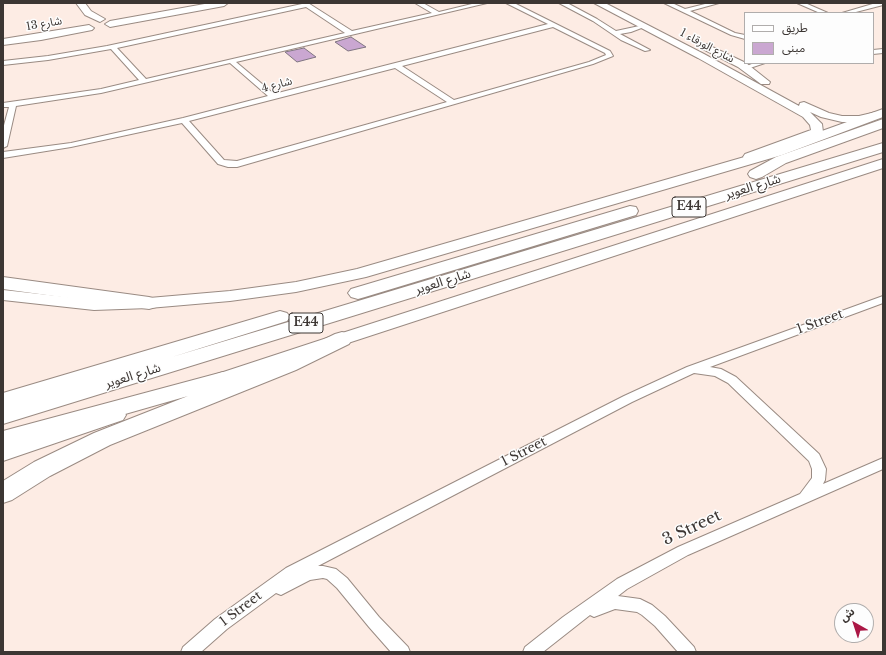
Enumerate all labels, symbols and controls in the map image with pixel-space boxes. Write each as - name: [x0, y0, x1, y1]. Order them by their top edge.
- legend: [744, 12, 874, 64]
- street label: شارع 13: [25, 14, 63, 34]
- text: طريق: [782, 20, 808, 35]
- street label: شارع الورقاء 1: [678, 26, 736, 66]
- text: مبنى: [782, 40, 805, 55]
- street label: شارع 4: [260, 75, 294, 95]
- street label: شارع العوير: [723, 171, 783, 203]
- road number: E44: [672, 197, 706, 217]
- street label: شارع العوير: [413, 266, 473, 298]
- street label: 1 Street: [794, 306, 846, 338]
- road number: E44: [289, 313, 323, 333]
- street label: شارع العوير: [103, 360, 163, 392]
- street label: 1 Street: [499, 434, 549, 470]
- street label: 3 Street: [660, 506, 724, 550]
- street label: 1 Street: [217, 588, 265, 630]
- north arrow: [834, 603, 874, 643]
- text: ش: [837, 604, 857, 625]

